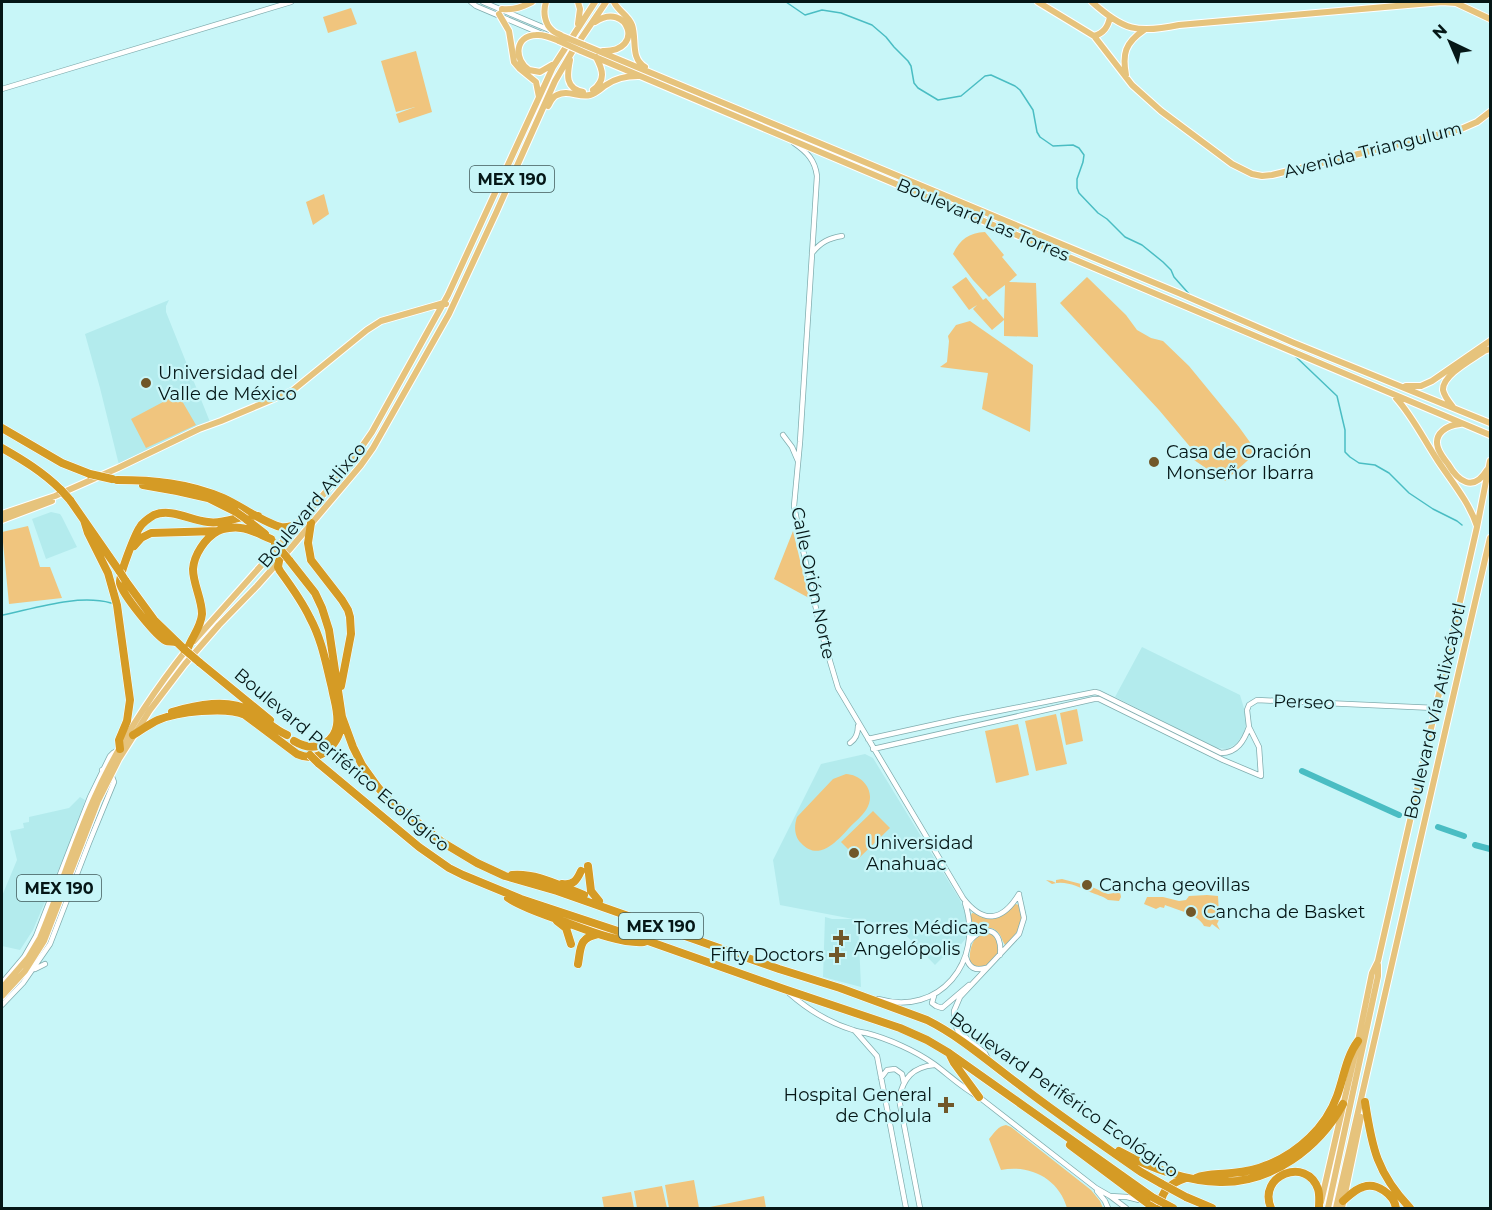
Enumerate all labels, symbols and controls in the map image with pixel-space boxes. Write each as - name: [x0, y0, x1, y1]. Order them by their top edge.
- north arrow: [1420, 12, 1480, 72]
- text: N: [1429, 20, 1451, 43]
- street label: Avenida Triangulum: [1282, 117, 1464, 183]
- road number: MEX 190: [470, 166, 554, 192]
- street label: Boulevard Las Torres: [893, 174, 1073, 266]
- place label: Universidad del Valle de México: [158, 362, 298, 405]
- marker: Universidad del Valle de México: [139, 376, 153, 390]
- street label: Boulevard Atlixco: [253, 438, 371, 572]
- place label: Casa de Oración Monseñor Ibarra: [1166, 441, 1314, 484]
- marker: Casa de Oración Monseñor Ibarra: [1147, 455, 1161, 469]
- street label: Calle Orión Norte: [786, 505, 840, 661]
- street label: Boulevard Vía Atlixcáyotl: [1399, 601, 1471, 821]
- street label: Boulevard Periférico Ecológico: [230, 663, 454, 857]
- street label: Perseo: [1273, 690, 1335, 714]
- place label: Universidad Anahuac: [866, 832, 973, 875]
- marker: Universidad Anahuac: [847, 846, 861, 860]
- place label: Cancha geovillas: [1099, 874, 1250, 896]
- road number: MEX 190: [17, 875, 101, 901]
- marker: Cancha geovillas: [1080, 878, 1094, 892]
- place label: Cancha de Basket: [1203, 901, 1365, 923]
- marker: Cancha de Basket: [1184, 905, 1198, 919]
- road number: MEX 190: [619, 913, 703, 939]
- place label: Torres Médicas Angelópolis: [854, 917, 988, 960]
- marker: Torres Médicas Angelópolis: [832, 929, 850, 947]
- place label: Fifty Doctors: [710, 944, 824, 966]
- marker: Fifty Doctors: [828, 946, 846, 964]
- street label: Boulevard Periférico Ecológico: [945, 1007, 1183, 1183]
- place label: Hospital General de Cholula: [784, 1084, 932, 1127]
- marker: Hospital General de Cholula: [937, 1096, 955, 1114]

